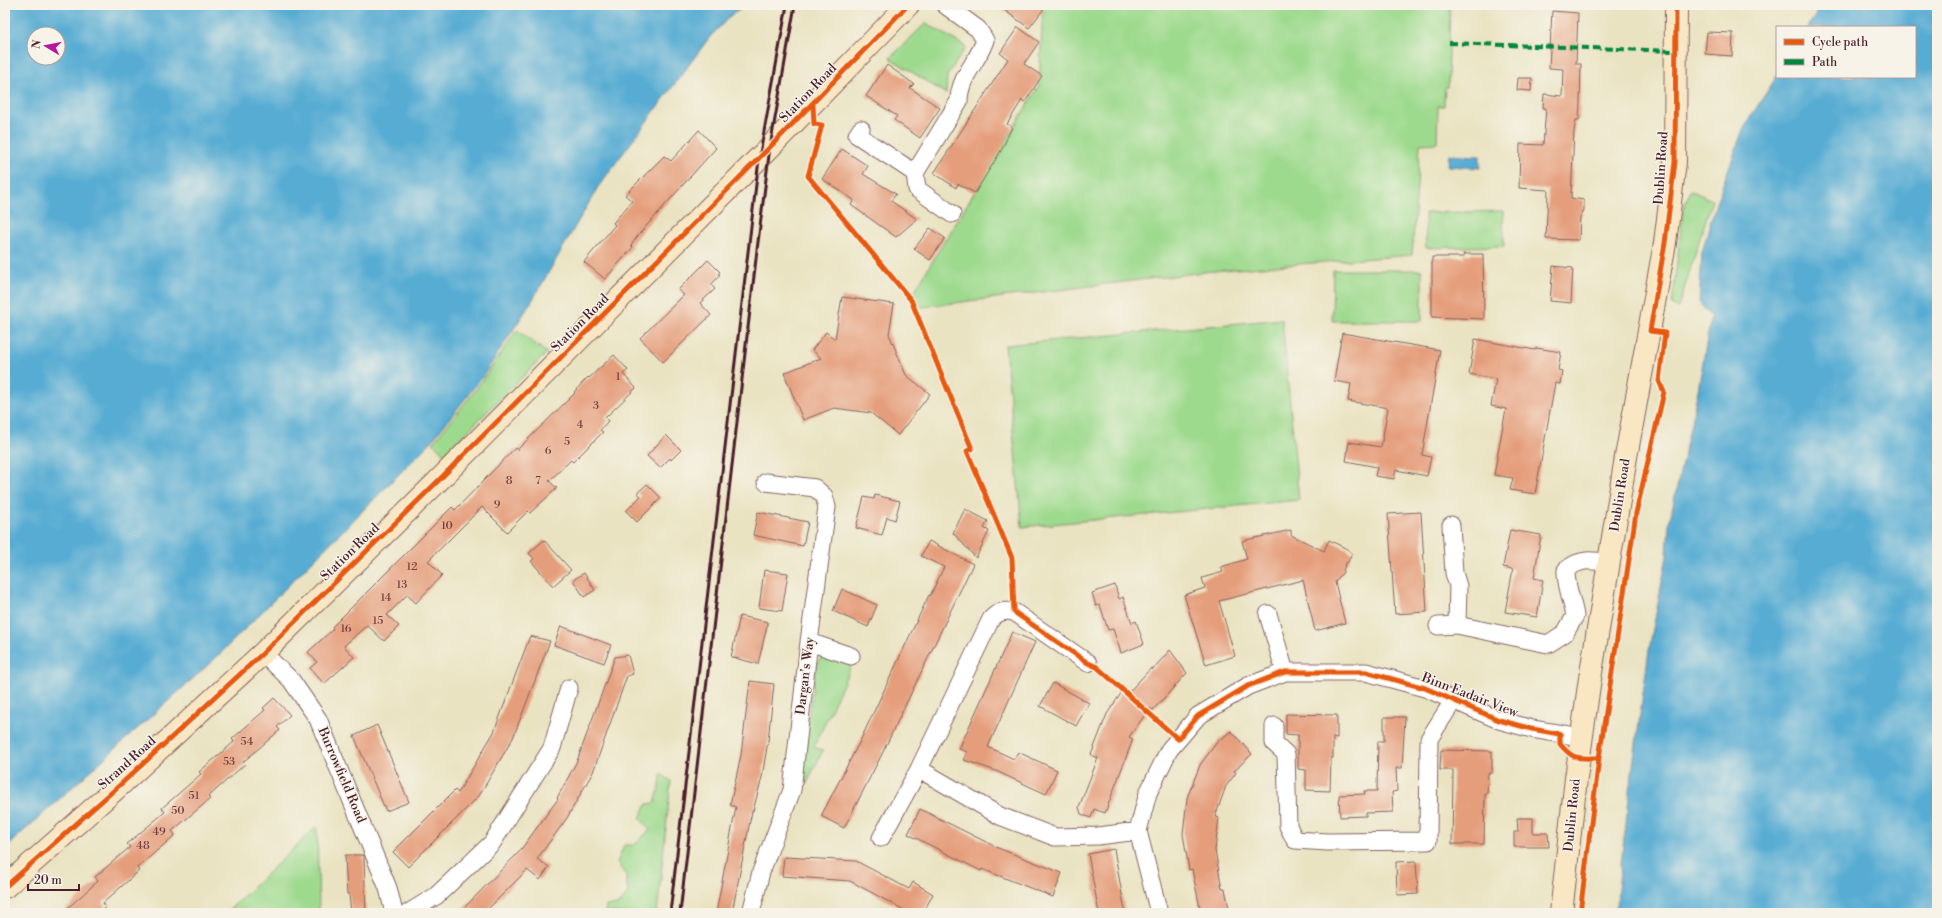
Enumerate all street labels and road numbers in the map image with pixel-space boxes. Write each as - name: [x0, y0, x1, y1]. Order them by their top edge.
- street label: Station Road: [776, 60, 840, 126]
- street label: Dublin Road: [1650, 130, 1672, 205]
- street label: Station Road: [548, 290, 613, 355]
- street label: Dublin Road: [1606, 457, 1634, 533]
- street label: Station Road: [317, 520, 383, 584]
- street label: Dargan's Way: [792, 636, 818, 716]
- street label: Binn Eadair View: [1419, 669, 1522, 721]
- street label: Burrowfield Road: [314, 724, 370, 826]
- street label: Strand Road: [95, 733, 160, 793]
- street label: Dublin Road: [1560, 777, 1584, 852]

